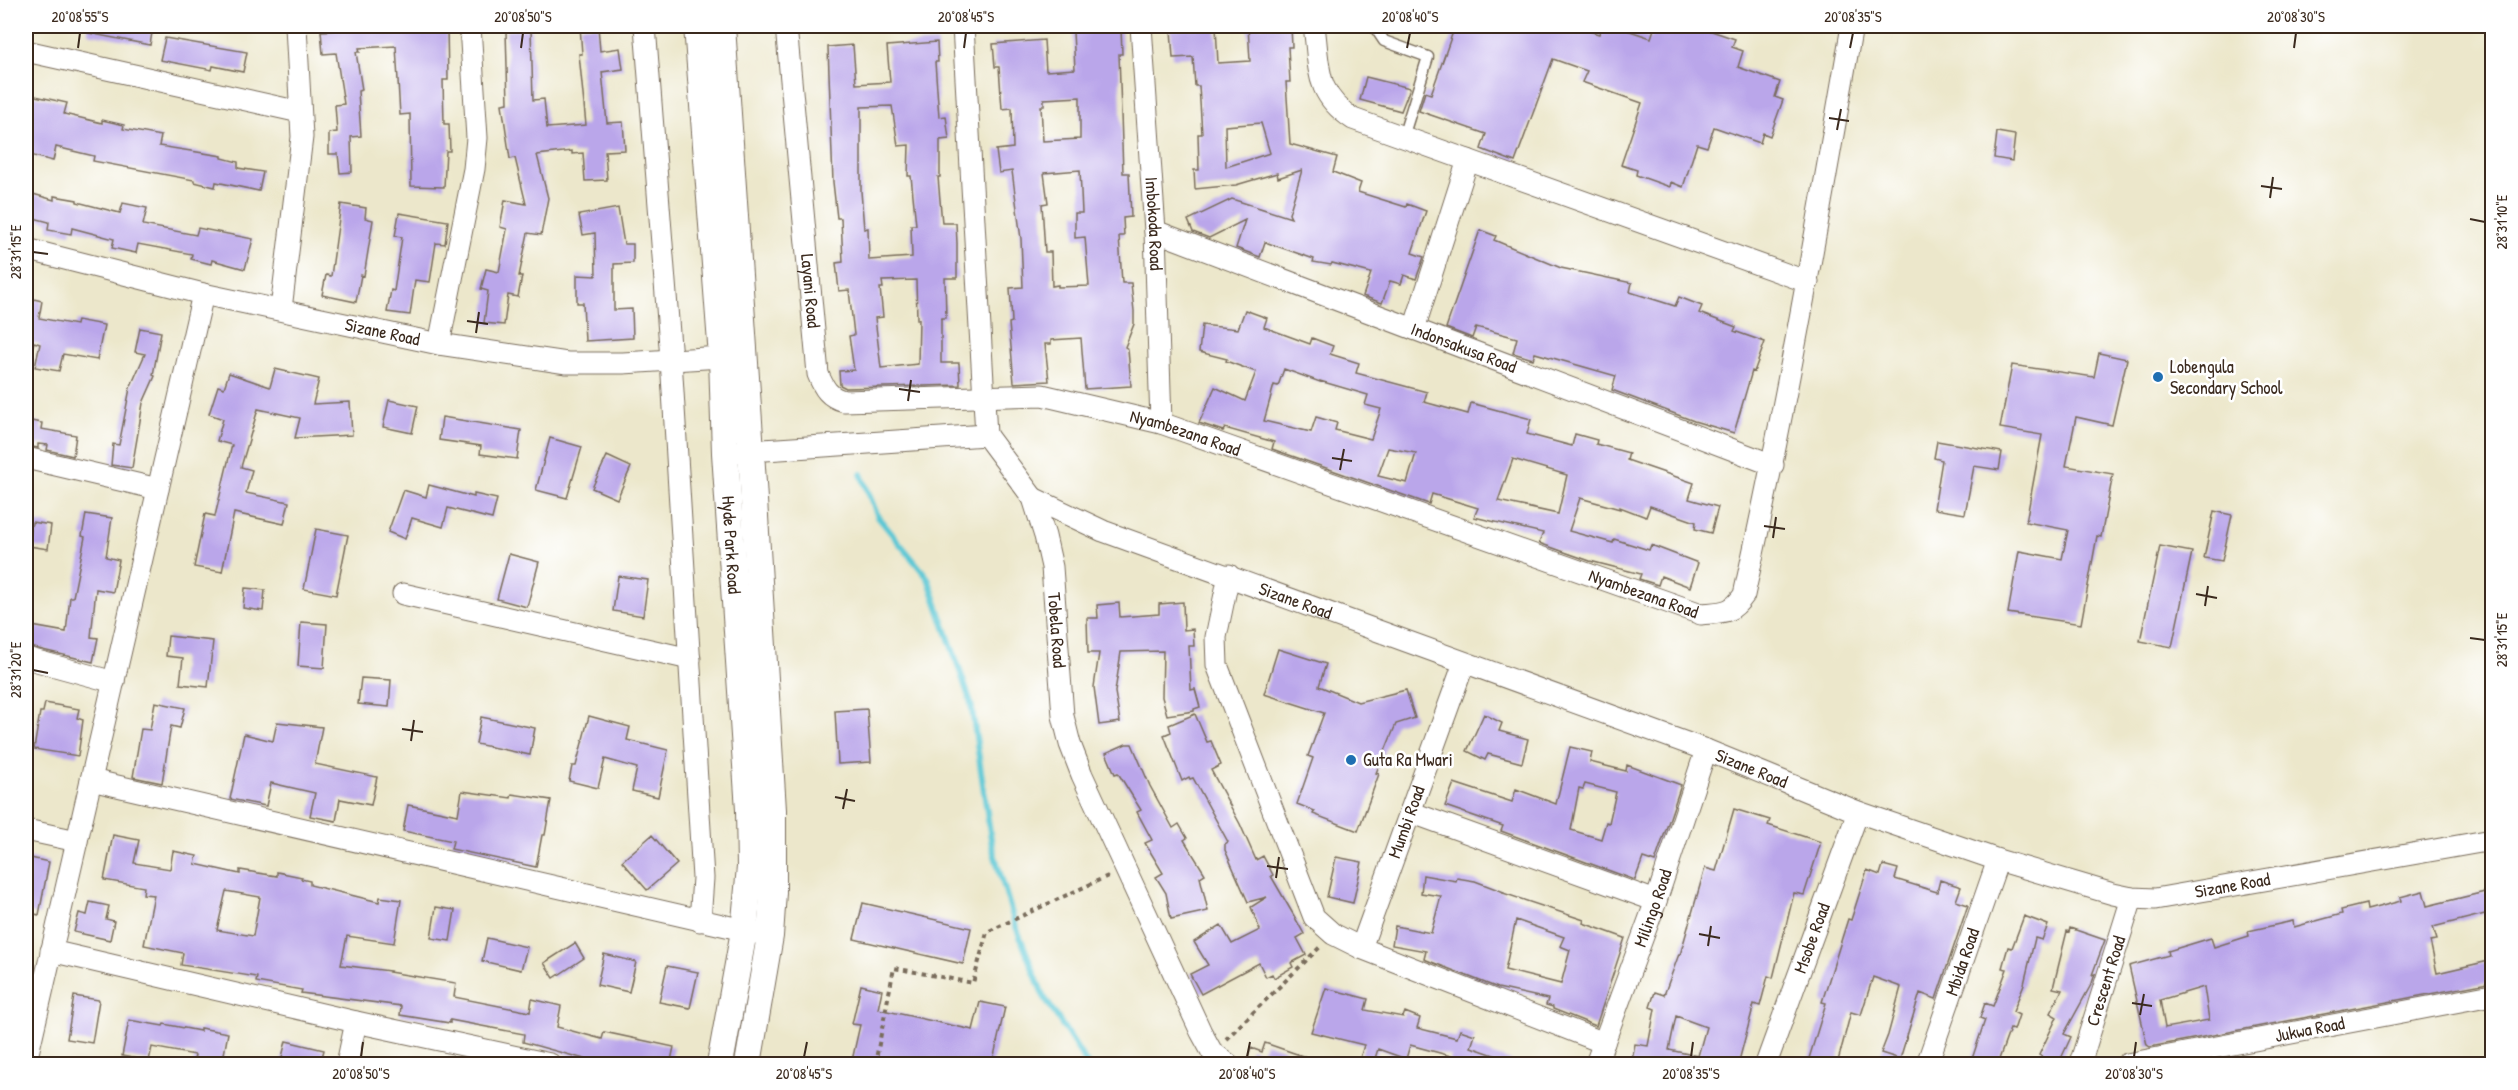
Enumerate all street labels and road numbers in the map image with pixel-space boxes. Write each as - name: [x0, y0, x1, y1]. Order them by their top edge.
- street label: Imbokoda Road: [1139, 176, 1169, 271]
- street label: Layani Road: [795, 253, 827, 329]
- street label: Sizane Road: [343, 311, 422, 352]
- street label: Indonsakusa Road: [1407, 316, 1520, 379]
- street label: Nyambezana Road: [1128, 403, 1244, 462]
- street label: Hyde Park Road: [716, 495, 747, 595]
- street label: Nyambezana Road: [1586, 562, 1702, 624]
- street label: Sizane Road: [1255, 576, 1336, 625]
- street label: Tobela Road: [1042, 591, 1072, 669]
- street label: Sizane Road: [1712, 742, 1792, 794]
- street label: Mumbi Road: [1382, 782, 1431, 861]
- street label: Milingo Road: [1627, 866, 1678, 950]
- street label: Sizane Road: [2193, 866, 2272, 904]
- street label: Msobe Road: [1787, 899, 1836, 977]
- street label: Mbida Road: [1939, 925, 1985, 999]
- street label: Crescent Road: [2080, 933, 2131, 1029]
- street label: Jukwa Road: [2273, 1010, 2347, 1048]

